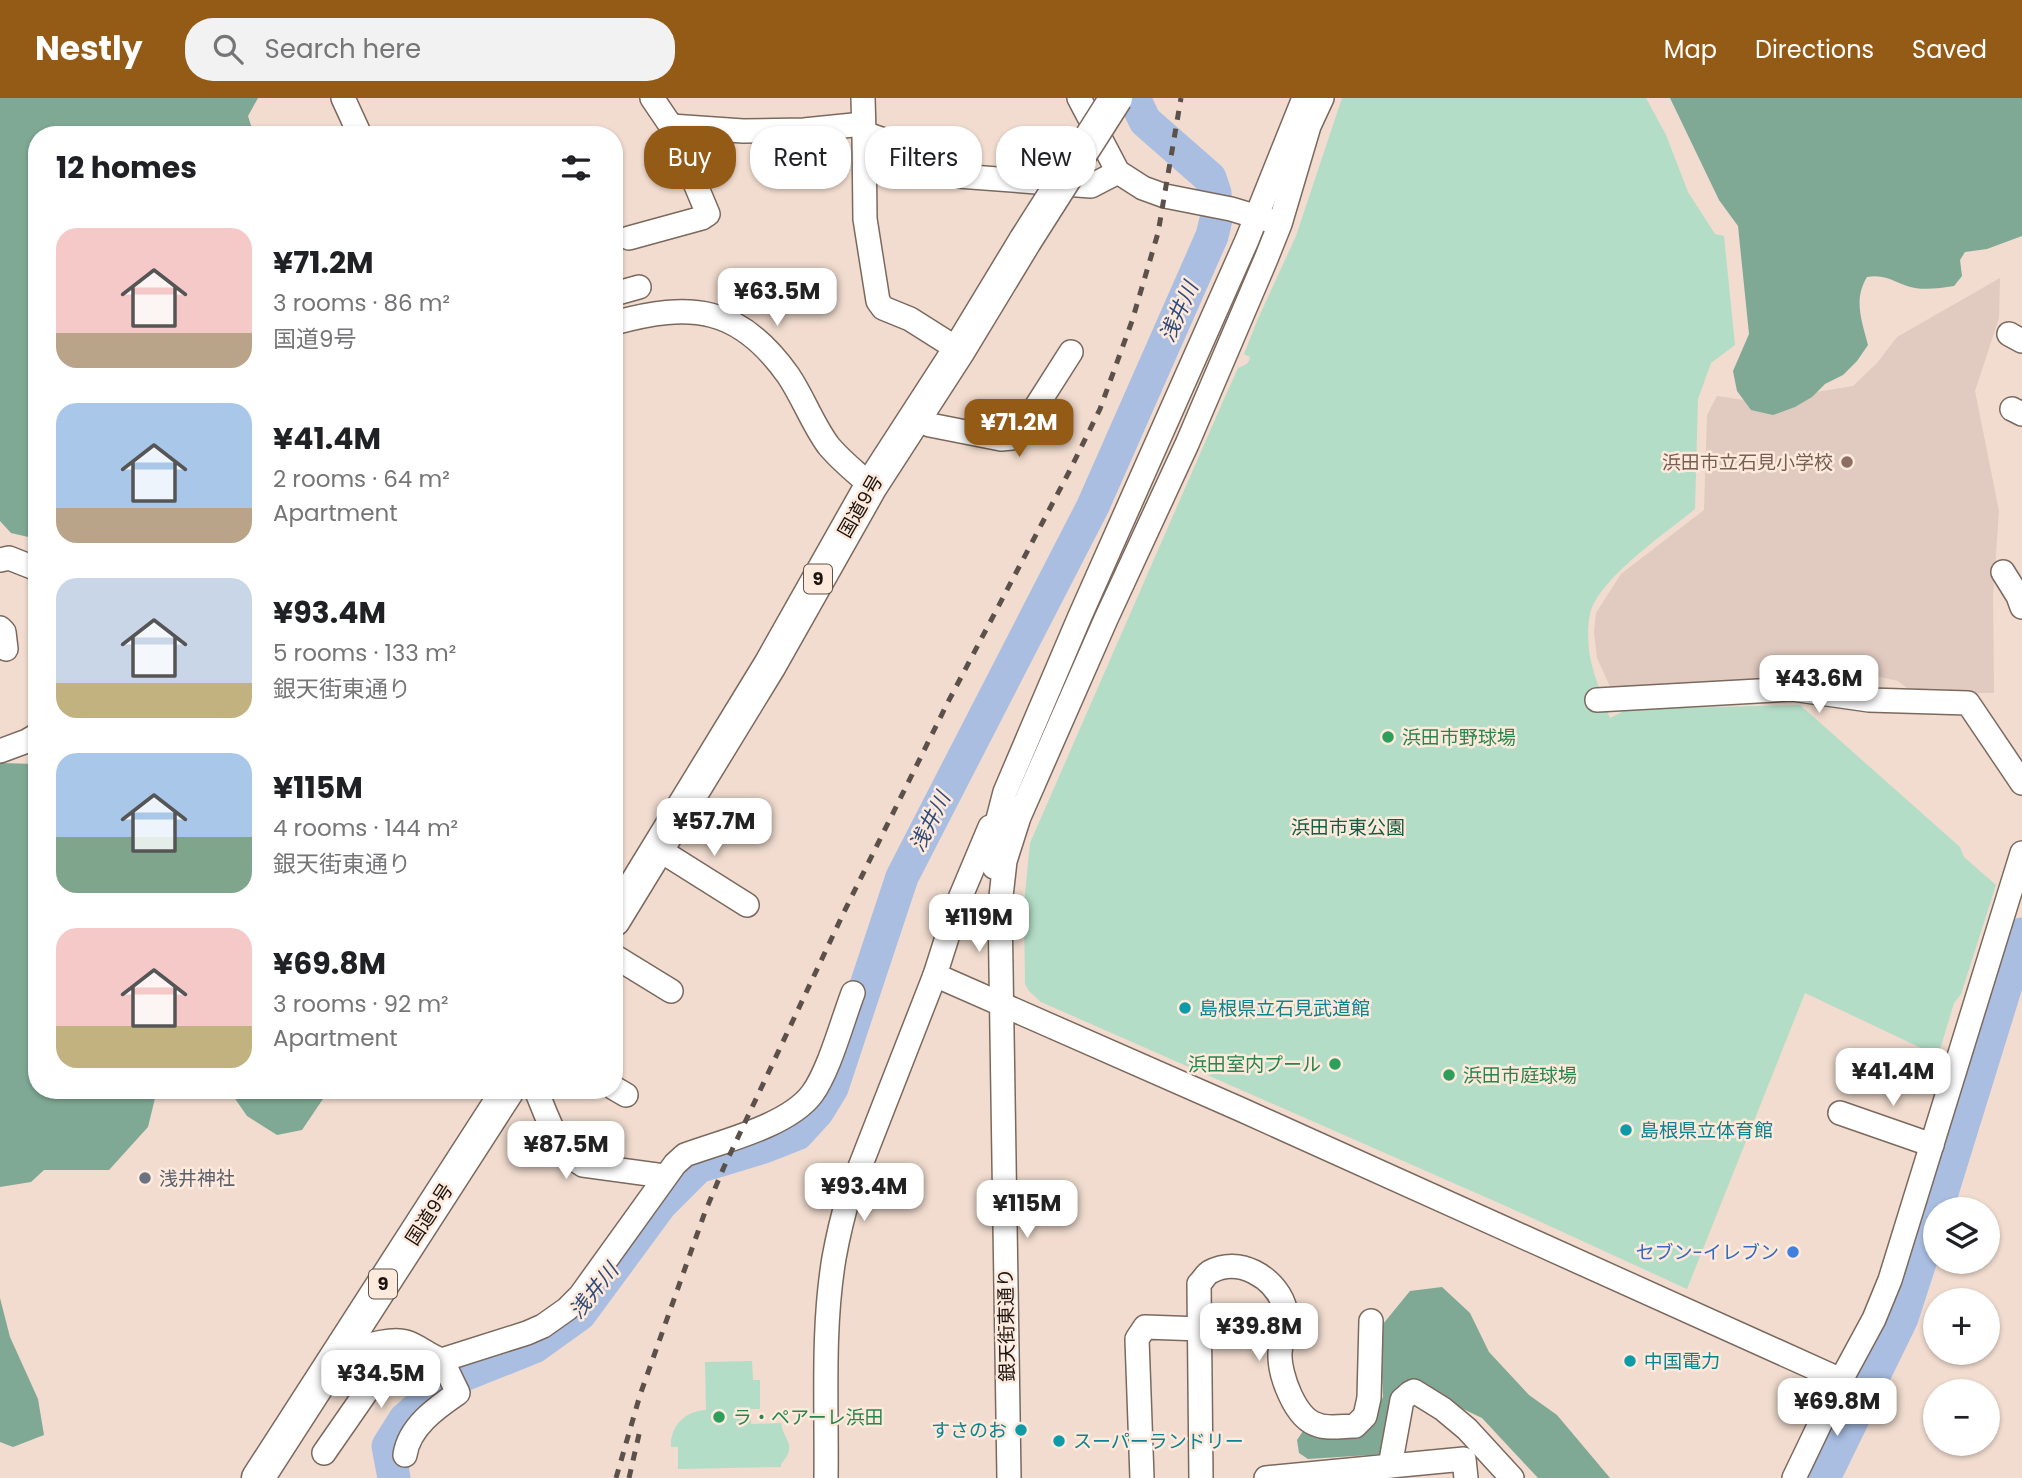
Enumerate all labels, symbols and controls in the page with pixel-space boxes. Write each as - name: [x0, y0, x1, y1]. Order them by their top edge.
- search box: [185, 18, 675, 81]
- text: Nestly: [35, 25, 143, 72]
- icon: search: [209, 30, 247, 68]
- text: Search here: [265, 31, 421, 67]
- text: Map: [1664, 33, 1717, 66]
- text: Directions: [1755, 33, 1874, 66]
- text: Saved: [1912, 33, 1987, 66]
- chip: Buy: [644, 126, 736, 189]
- chip: Rent: [750, 126, 851, 189]
- chip: Filters: [865, 126, 982, 189]
- chip: New: [996, 126, 1096, 189]
- text: 12 homes: [56, 146, 197, 189]
- icon: filters: [557, 149, 595, 187]
- text: ¥71.2M: [273, 241, 374, 284]
- icon: home: [112, 256, 196, 340]
- pin: ¥63.5M: [720, 268, 834, 328]
- text: ¥63.5M: [734, 275, 820, 307]
- water label: 浅井川: [1152, 275, 1205, 346]
- text: 3 rooms · 86 m²: [273, 287, 450, 319]
- text: 国道9号: [273, 323, 357, 355]
- pin: ¥71.2M: [962, 400, 1076, 459]
- text: ¥71.2M: [980, 406, 1058, 438]
- text: ¥41.4M: [273, 417, 381, 460]
- icon: home: [112, 431, 196, 515]
- place label: 浜田市立石見小学校: [1662, 449, 1833, 476]
- marker: 浜田市立石見小学校: [1839, 454, 1855, 470]
- text: 2 rooms · 64 m²: [273, 463, 450, 495]
- street label: 国道9号: [831, 470, 889, 543]
- text: Apartment: [273, 497, 398, 529]
- road number: 9: [804, 564, 832, 593]
- text: ¥93.4M: [273, 591, 386, 634]
- icon: home: [112, 606, 196, 690]
- text: 5 rooms · 133 m²: [273, 637, 456, 669]
- pin: ¥43.6M: [1762, 656, 1876, 715]
- text: ¥43.6M: [1775, 662, 1863, 694]
- text: 銀天街東通り: [273, 673, 411, 705]
- place label: 浜田市野球場: [1402, 724, 1516, 751]
- marker: 浜田市野球場: [1380, 729, 1396, 745]
- text: ¥115M: [273, 766, 363, 809]
- icon: home: [112, 781, 196, 865]
- water label: 浅井川: [902, 785, 958, 856]
- pin: ¥57.7M: [657, 798, 771, 858]
- text: ¥57.7M: [673, 805, 755, 837]
- text: 4 rooms · 144 m²: [273, 812, 458, 844]
- park label: 浜田市東公園: [1291, 814, 1405, 841]
- text: 銀天街東通り: [273, 848, 411, 880]
- pin: ¥119M: [930, 894, 1028, 954]
- text: ¥119M: [945, 901, 1013, 933]
- text: ¥69.8M: [273, 942, 386, 985]
- icon: home: [112, 956, 196, 1040]
- text: 3 rooms · 92 m²: [273, 988, 449, 1020]
- place label: 島根県立石見武道館: [1199, 995, 1370, 1022]
- marker: 島根県立石見武道館: [1177, 1000, 1193, 1016]
- text: Apartment: [273, 1022, 398, 1054]
- pin: ¥41.4M: [1836, 1048, 1950, 1108]
- place label: 浜田室内プール: [1188, 1051, 1321, 1078]
- text: ¥41.4M: [1852, 1055, 1934, 1087]
- marker: 浜田室内プール: [1327, 1056, 1343, 1072]
- place label: 浜田市庭球場: [1463, 1062, 1577, 1089]
- marker: 浜田市庭球場: [1441, 1067, 1457, 1083]
- place label: 島根県立体育館: [1640, 1117, 1773, 1144]
- pin: ¥87.5M: [509, 1122, 623, 1181]
- marker: 島根県立体育館: [1618, 1122, 1634, 1138]
- text: ¥87.5M: [523, 1128, 609, 1160]
- pin: ¥93.4M: [807, 1164, 921, 1223]
- place label: 浅井神社: [159, 1165, 235, 1192]
- marker: 浅井神社: [137, 1170, 153, 1186]
- text: ¥93.4M: [821, 1170, 907, 1202]
- street label: 国道9号: [399, 1178, 460, 1251]
- pin: ¥115M: [978, 1180, 1076, 1240]
- text: ¥115M: [993, 1187, 1061, 1219]
- map controls: [1923, 1197, 2000, 1456]
- button: layers: [1923, 1197, 2000, 1274]
- place label: セブン-イレブン: [1636, 1239, 1779, 1266]
- marker: セブン-イレブン: [1785, 1244, 1801, 1260]
- water label: 浅井川: [563, 1256, 626, 1324]
- street label: 銀天街東通り: [992, 1268, 1021, 1382]
- road number: 9: [369, 1269, 397, 1298]
- button: +: [1923, 1288, 2000, 1365]
- pin: ¥39.8M: [1202, 1304, 1316, 1363]
- text: ¥39.8M: [1216, 1310, 1302, 1342]
- place label: 中国電力: [1644, 1348, 1720, 1375]
- pin: ¥34.5M: [324, 1350, 438, 1410]
- marker: 中国電力: [1622, 1353, 1638, 1369]
- text: ¥34.5M: [337, 1357, 425, 1389]
- pin: ¥69.8M: [1780, 1378, 1894, 1438]
- button: −: [1923, 1379, 2000, 1456]
- text: ¥69.8M: [1794, 1385, 1880, 1417]
- place label: ラ・ペアーレ浜田: [733, 1404, 884, 1431]
- marker: ラ・ペアーレ浜田: [711, 1409, 727, 1425]
- place label: すさのお: [931, 1417, 1007, 1444]
- marker: すさのお: [1013, 1422, 1029, 1438]
- place label: スーパーランドリー: [1073, 1428, 1244, 1455]
- marker: スーパーランドリー: [1051, 1433, 1067, 1449]

